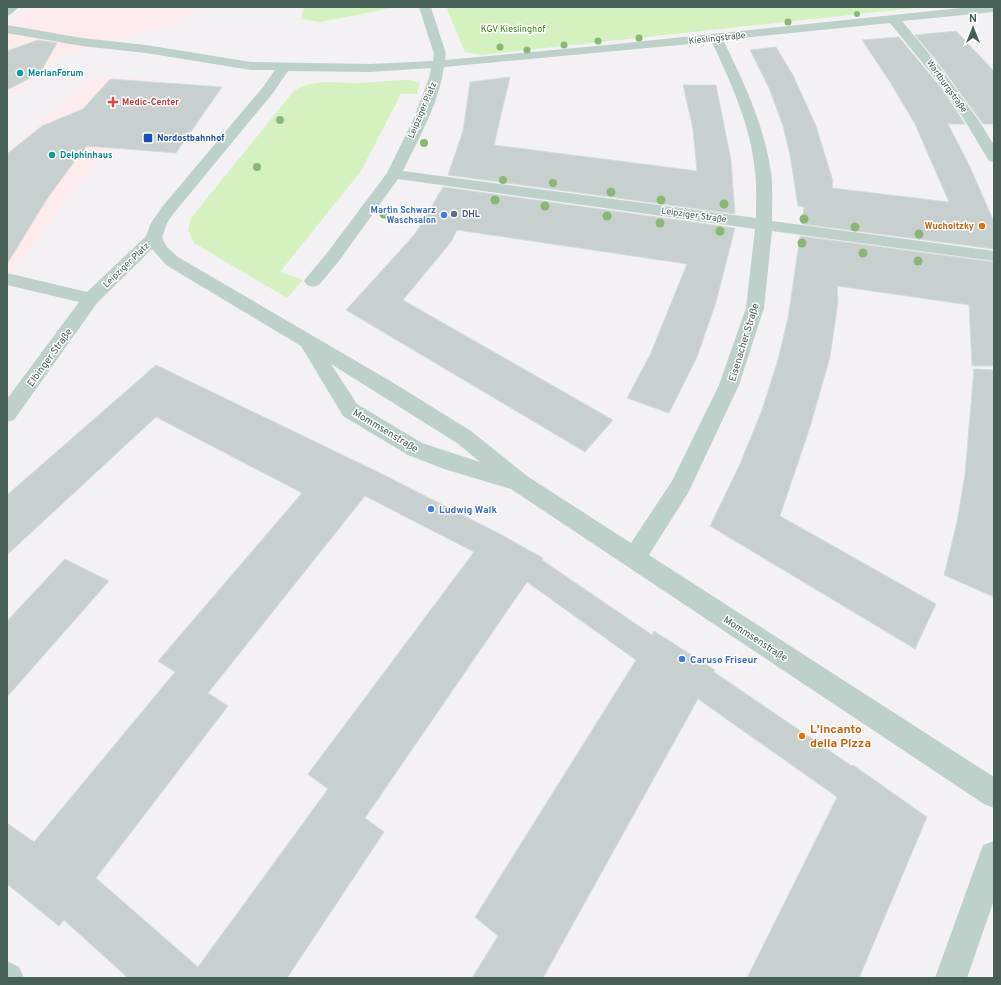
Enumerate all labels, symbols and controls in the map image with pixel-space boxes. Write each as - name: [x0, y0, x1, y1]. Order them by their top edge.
- north arrow: [953, 8, 993, 48]
- text: N: [969, 12, 977, 26]
- park label: KGV Kieslinghof: [481, 24, 545, 35]
- street label: Kieslingstraße: [688, 30, 746, 47]
- street label: Wartburgstraße: [924, 58, 970, 115]
- marker: MerianForum: [15, 68, 25, 78]
- place label: MerianForum: [28, 68, 84, 79]
- street label: Leipziger Platz: [406, 80, 439, 140]
- marker: Medic-Center: [107, 96, 119, 108]
- place label: Medic-Center: [122, 97, 179, 108]
- marker: Nordostbahnhof: [142, 132, 154, 144]
- place label: Nordostbahnhof: [157, 133, 225, 144]
- marker: Delphinhaus: [47, 150, 57, 160]
- place label: Delphinhaus: [60, 150, 112, 161]
- place label: Martin Schwarz Waschsalon: [371, 205, 436, 226]
- street label: Leipziger Straße: [661, 205, 727, 226]
- marker: DHL: [449, 209, 459, 219]
- place label: DHL: [462, 209, 480, 220]
- marker: Martin Schwarz Waschsalon: [439, 210, 449, 220]
- place label: Wucholtzky: [925, 221, 974, 232]
- marker: Wucholtzky: [977, 221, 987, 231]
- street label: Leipziger Platz: [101, 241, 152, 290]
- street label: Eisenacher Straße: [726, 302, 763, 383]
- street label: Elbinger Straße: [25, 326, 76, 390]
- street label: Mommsenstraße: [350, 407, 420, 456]
- marker: Ludwig Walk: [426, 504, 436, 514]
- place label: Ludwig Walk: [439, 504, 497, 517]
- street label: Mommsenstraße: [721, 614, 790, 665]
- marker: Caruso Friseur: [677, 654, 687, 664]
- place label: Caruso Friseur: [690, 654, 758, 667]
- place label: L'incanto della Pizza: [810, 722, 871, 752]
- marker: L'incanto della Pizza: [797, 731, 807, 741]

